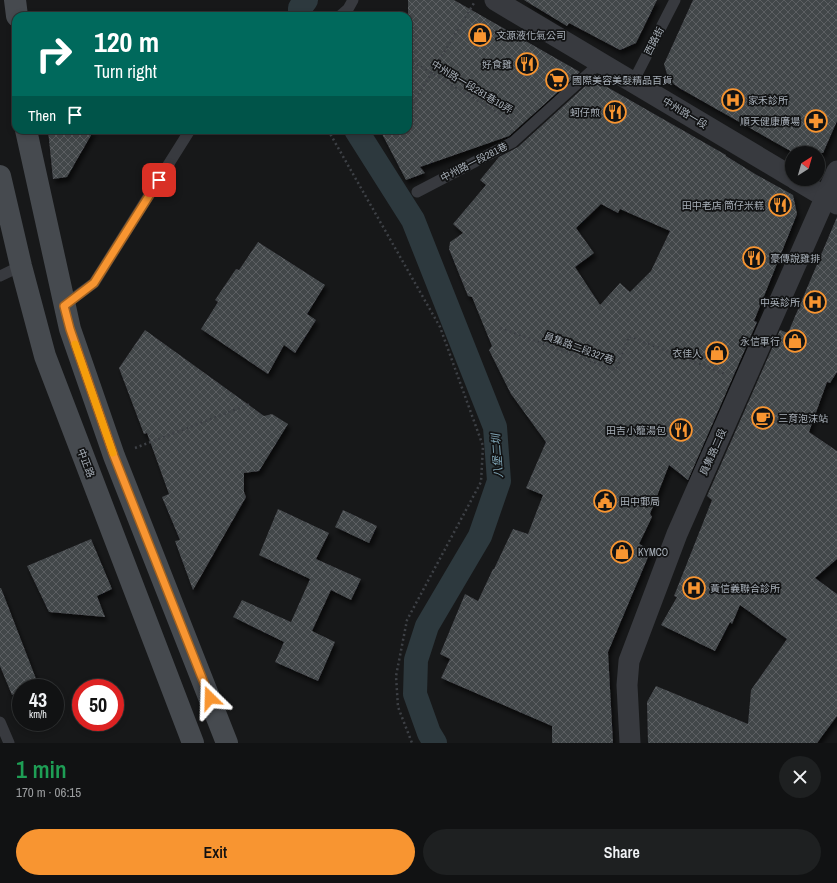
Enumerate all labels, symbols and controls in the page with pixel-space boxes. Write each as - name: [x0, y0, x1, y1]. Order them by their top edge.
- shop icon: 文源液化氣公司: [467, 22, 493, 48]
- text: 120 m: [94, 23, 159, 61]
- street label: 西路街: [641, 25, 667, 57]
- icon: right: [28, 28, 80, 80]
- place label: 文源液化氣公司: [496, 29, 566, 42]
- restaurant icon: 好食雞: [514, 51, 540, 77]
- street label: 中州路一段281巷10弄: [429, 58, 515, 116]
- place label: 好食雞: [482, 58, 512, 71]
- text: Turn right: [94, 59, 157, 84]
- supermarket icon: 國際美容美髮精品百貨: [544, 67, 570, 93]
- place label: 國際美容美髮精品百貨: [572, 74, 672, 87]
- hospital icon: 家禾診所: [720, 87, 746, 113]
- place label: 家禾診所: [748, 94, 788, 107]
- street label: 中州路一段: [660, 95, 710, 131]
- restaurant icon: 蚵仔煎: [602, 99, 628, 125]
- icon: arrive: [64, 104, 86, 126]
- text: Then: [28, 105, 56, 126]
- place label: 蚵仔煎: [570, 106, 600, 119]
- pharmacy icon: 順天健康廣場: [803, 108, 829, 134]
- place label: 順天健康廣場: [740, 115, 800, 128]
- street label: 中州路一段281巷: [438, 139, 510, 185]
- north arrow: [785, 146, 825, 186]
- map controls: [785, 146, 825, 186]
- pin: [142, 163, 176, 197]
- icon: arrive: [148, 169, 170, 191]
- restaurant icon: 田中老店 筒仔米糕: [767, 192, 793, 218]
- place label: 田中老店 筒仔米糕: [682, 199, 764, 212]
- restaurant icon: 豪傳說雞排: [741, 245, 767, 271]
- place label: 豪傳說雞排: [770, 252, 820, 265]
- hospital icon: 中英診所: [802, 289, 828, 315]
- place label: 中英診所: [760, 296, 800, 309]
- shop icon: 永信車行: [782, 328, 808, 354]
- street label: 員集路二段327巷: [542, 329, 616, 367]
- place label: 永信車行: [740, 335, 780, 348]
- shop icon: 衣佳人: [704, 340, 730, 366]
- place label: 衣佳人: [672, 347, 702, 360]
- cafe icon: 三育泡沫站: [750, 405, 776, 431]
- place label: 三育泡沫站: [778, 412, 828, 425]
- restaurant icon: 田吉小籠湯包: [668, 417, 694, 443]
- place label: 田吉小籠湯包: [606, 424, 666, 437]
- street label: 員集路二段: [697, 427, 729, 477]
- water label: 八堡二圳: [488, 432, 506, 478]
- street label: 中正路: [75, 447, 97, 479]
- public building icon: 田中郵局: [592, 488, 618, 514]
- place label: 田中郵局: [620, 495, 660, 508]
- shop icon: KYMCO: [609, 539, 635, 565]
- place label: KYMCO: [638, 546, 668, 559]
- hospital icon: 黃信義聯合診所: [681, 575, 707, 601]
- place label: 黃信義聯合診所: [710, 582, 780, 595]
- position arrow: [189, 677, 231, 719]
- speed limit sign: 50: [72, 679, 124, 731]
- text: 43: [29, 686, 47, 713]
- text: km/h: [29, 708, 47, 721]
- text: 1 min: [16, 753, 67, 785]
- button: close: [779, 756, 821, 798]
- text: 170 m · 06:15: [16, 784, 81, 801]
- button: Exit: [16, 829, 415, 875]
- button: Share: [423, 829, 821, 875]

